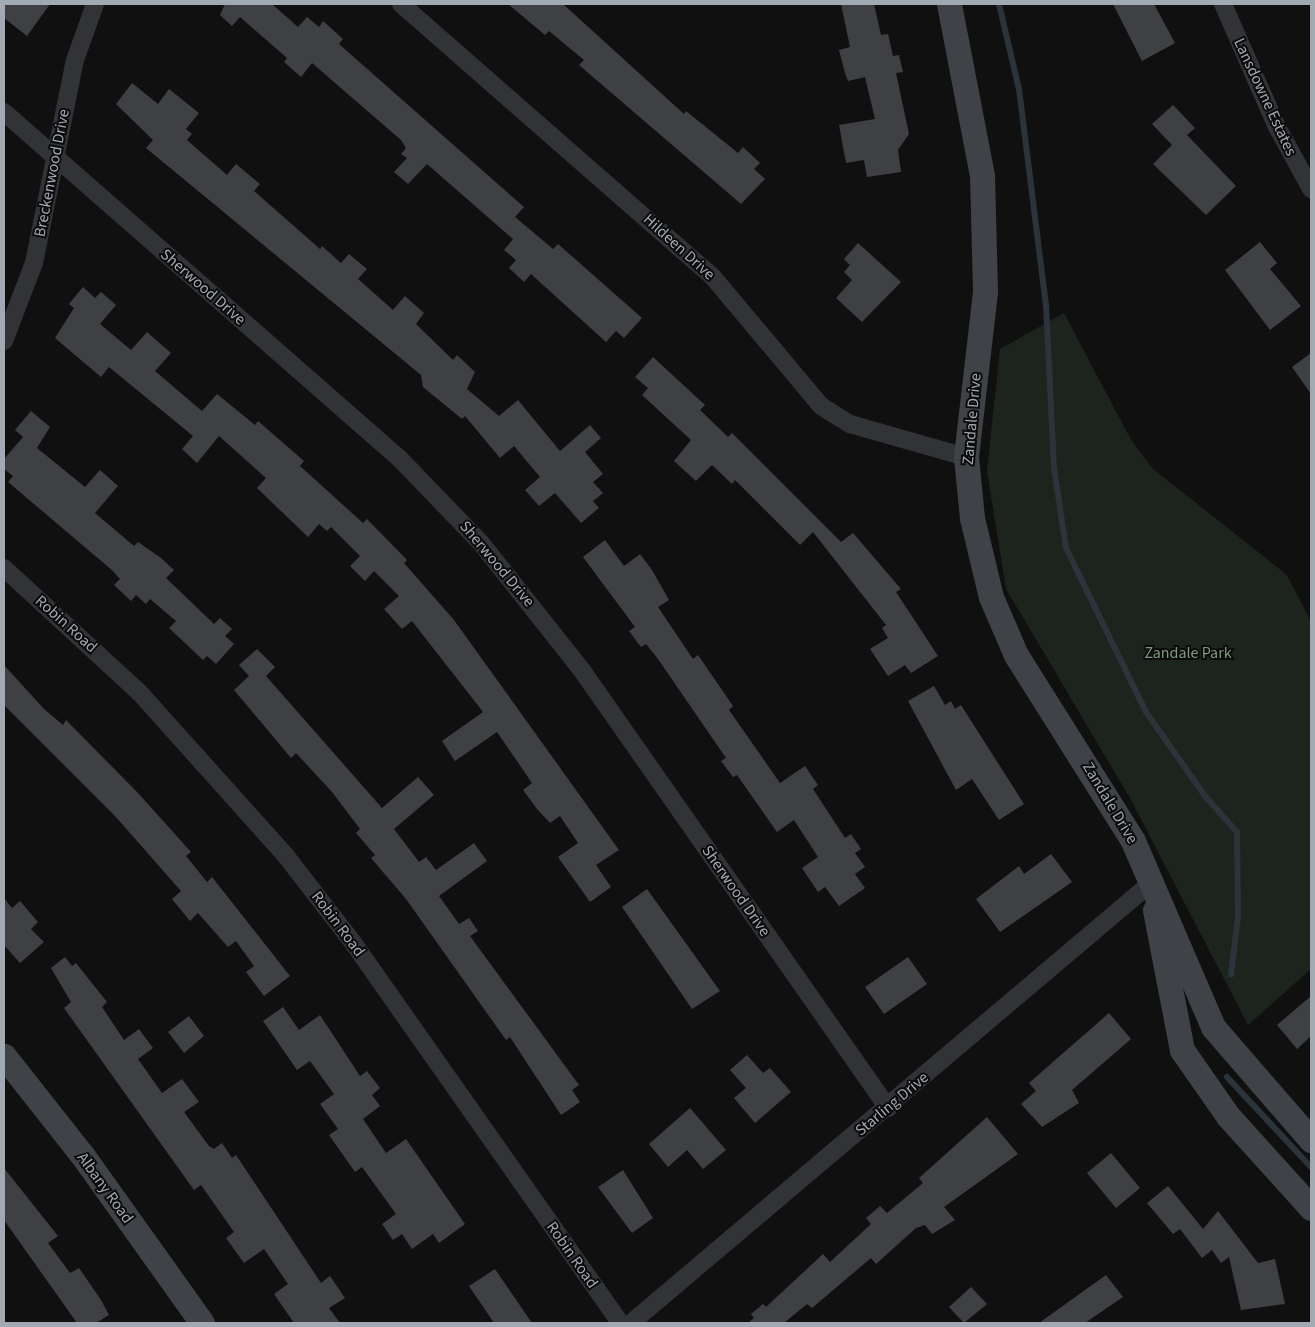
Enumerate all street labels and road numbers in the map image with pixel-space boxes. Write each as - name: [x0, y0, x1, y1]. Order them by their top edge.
- street label: Lansdowne Estates: [1229, 35, 1301, 159]
- street label: Breckenwood Drive: [30, 107, 74, 239]
- street label: Hildeen Drive: [639, 210, 719, 284]
- street label: Sherwood Drive: [156, 245, 250, 329]
- street label: Zandale Drive: [958, 372, 986, 466]
- street label: Sherwood Drive: [455, 517, 539, 611]
- street label: Robin Road: [31, 591, 101, 657]
- street label: Zandale Drive: [1078, 759, 1142, 847]
- street label: Sherwood Drive: [698, 842, 774, 940]
- street label: Robin Road: [307, 888, 369, 960]
- street label: Starling Drive: [852, 1068, 932, 1140]
- street label: Albany Road: [73, 1149, 137, 1227]
- street label: Robin Road: [542, 1218, 602, 1292]

